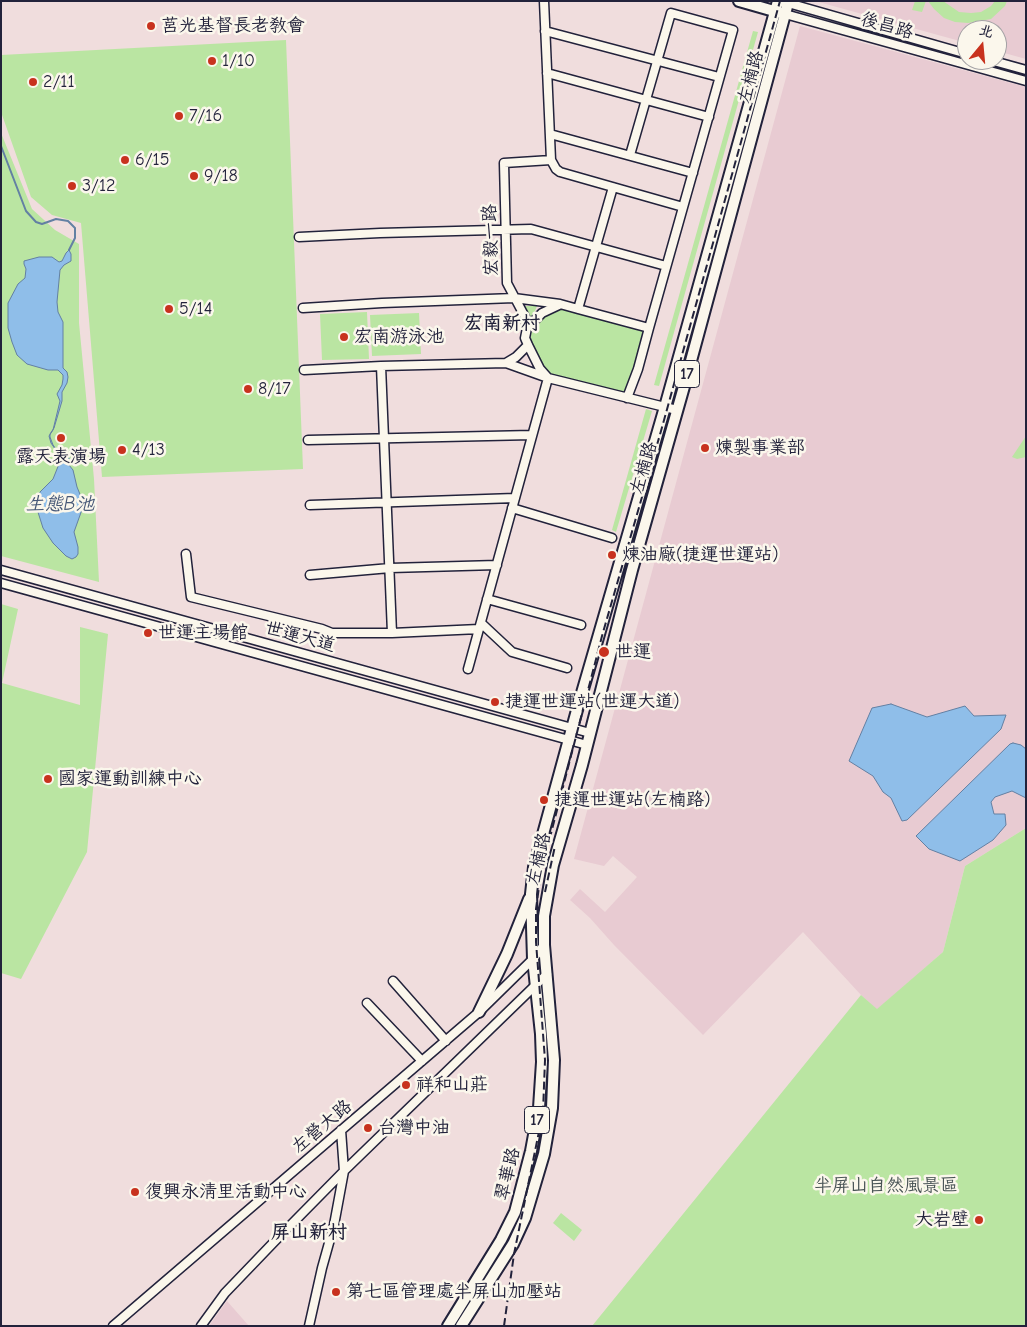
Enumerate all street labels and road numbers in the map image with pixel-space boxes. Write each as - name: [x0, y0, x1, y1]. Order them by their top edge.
- street label: 後昌路: [858, 8, 916, 44]
- street label: 左楠路: [734, 48, 768, 106]
- street label: 宏毅一路: [479, 204, 503, 276]
- road number: 17: [674, 360, 700, 388]
- street label: 左楠路: [626, 439, 662, 497]
- street label: 世運大道: [262, 617, 338, 657]
- street label: 左楠路: [522, 830, 556, 888]
- street label: 左營大路: [287, 1096, 357, 1158]
- road number: 17: [524, 1106, 550, 1134]
- street label: 翠華路: [491, 1145, 525, 1203]

